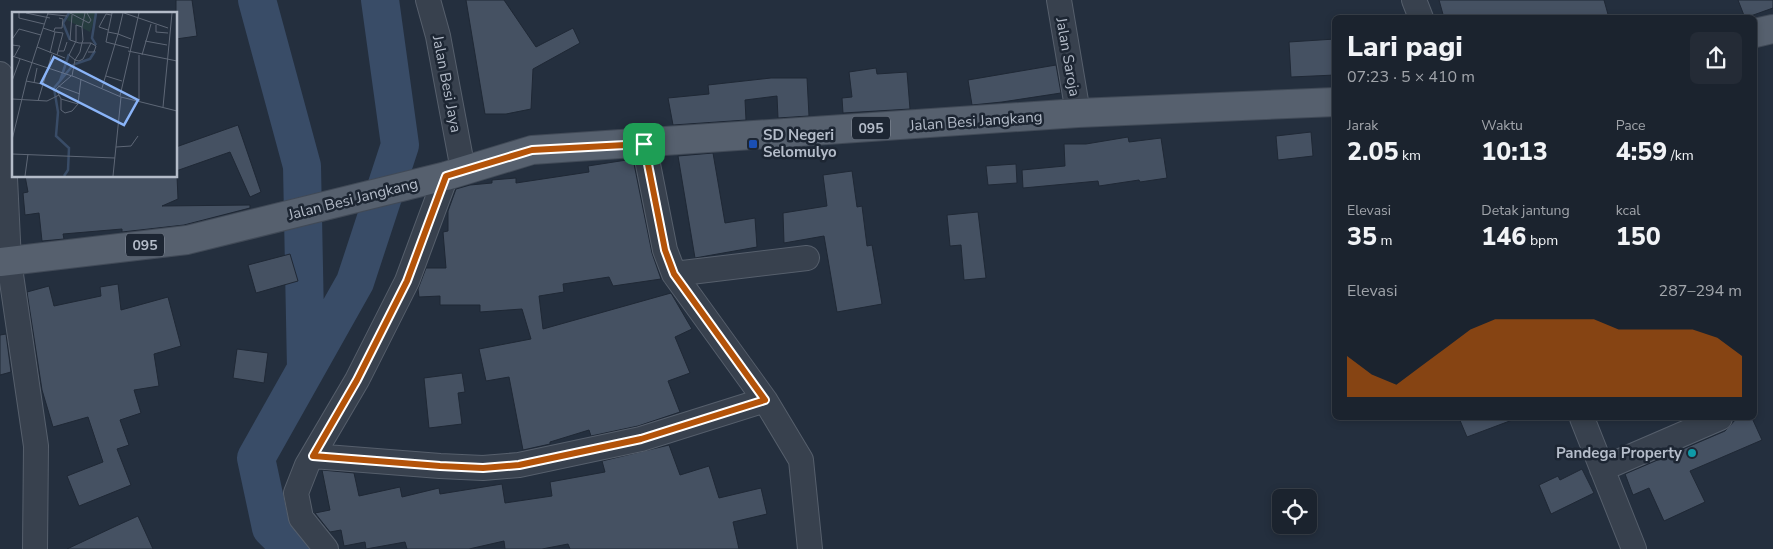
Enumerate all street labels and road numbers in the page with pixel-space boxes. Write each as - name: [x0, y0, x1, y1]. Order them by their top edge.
- street label: Jalan Saroja: [1051, 15, 1085, 98]
- street label: Jalan Besi Jaya: [428, 33, 466, 134]
- street label: Jalan Besi Jangkang: [908, 106, 1043, 136]
- road number: 095: [852, 116, 890, 140]
- street label: Jalan Besi Jangkang: [285, 173, 420, 225]
- road number: 095: [126, 234, 164, 256]

